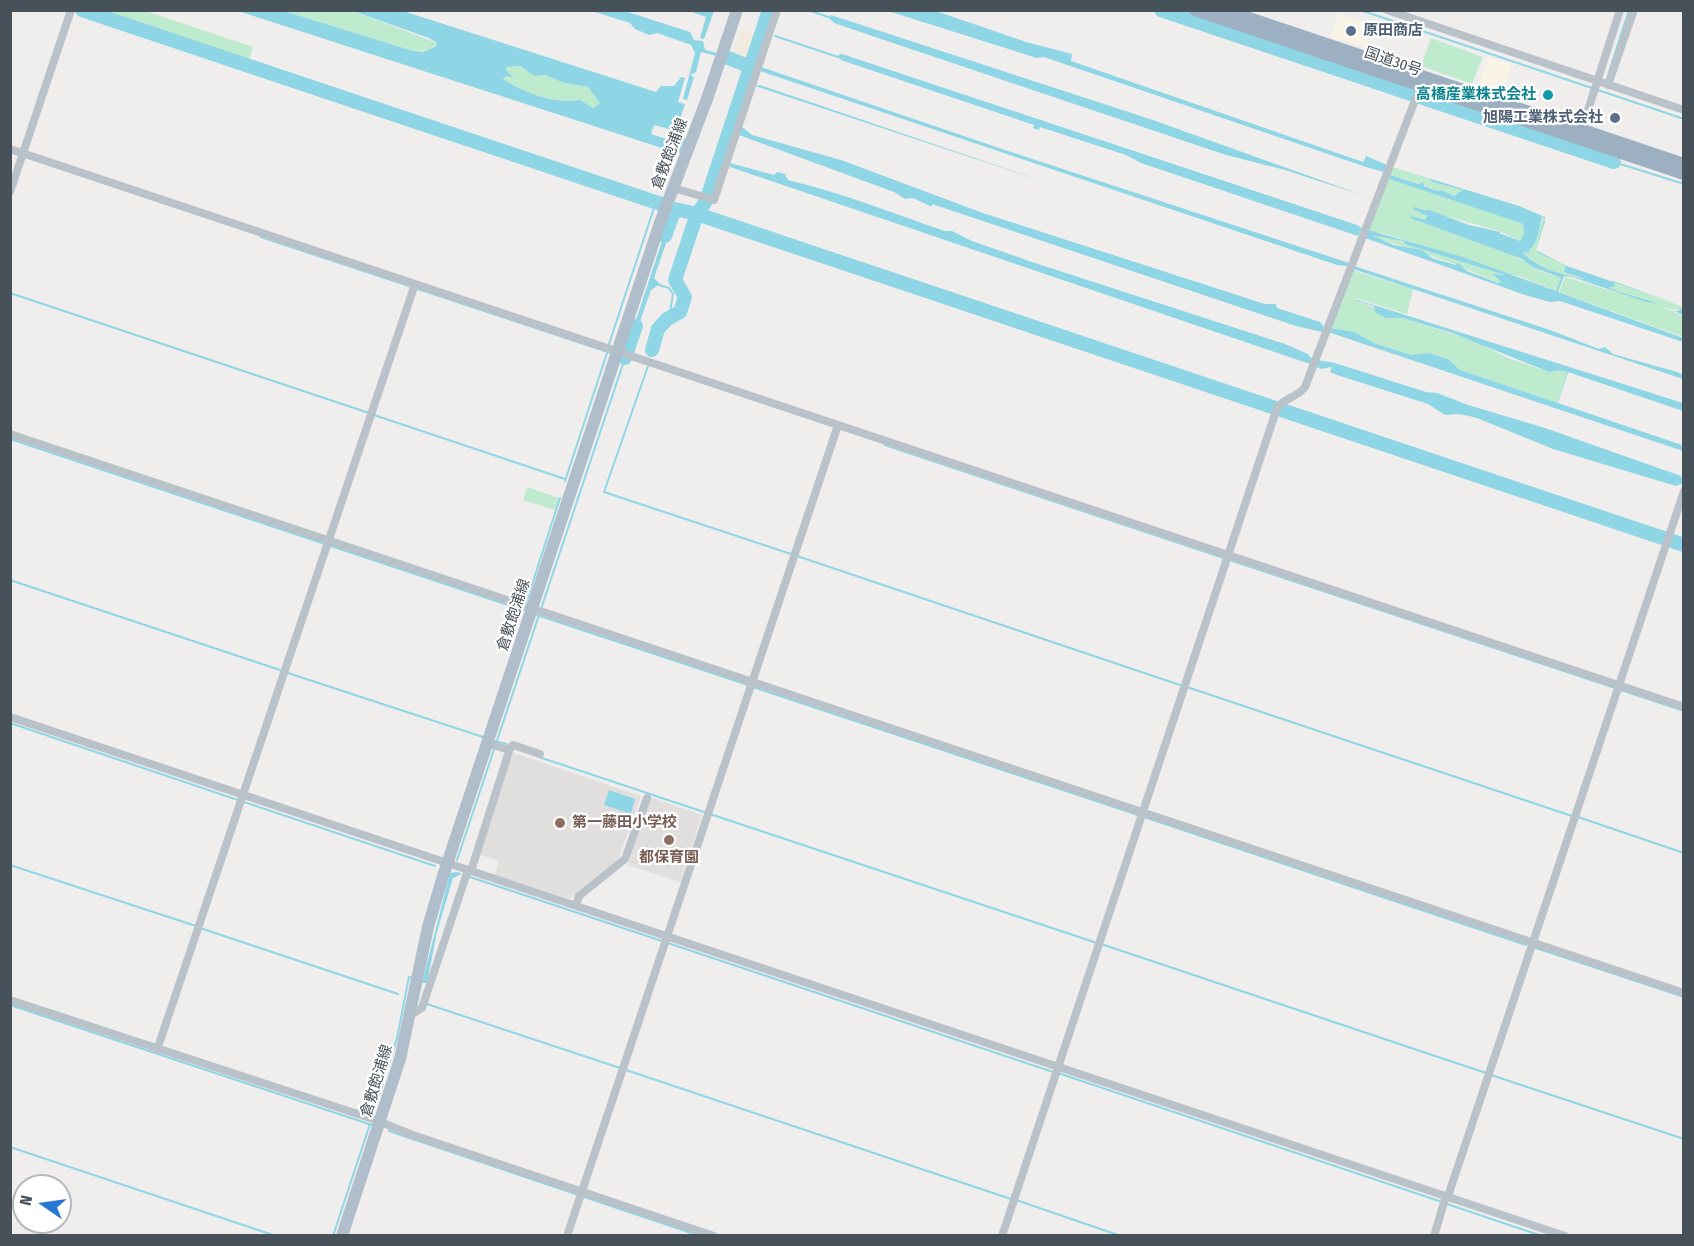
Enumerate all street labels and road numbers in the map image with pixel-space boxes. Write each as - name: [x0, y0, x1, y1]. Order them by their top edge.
- street label: 国道30号: [1362, 44, 1424, 80]
- street label: 倉敷飽浦線: [648, 116, 692, 192]
- street label: 倉敷飽浦線: [494, 577, 534, 653]
- street label: 倉敷飽浦線: [357, 1043, 397, 1119]

